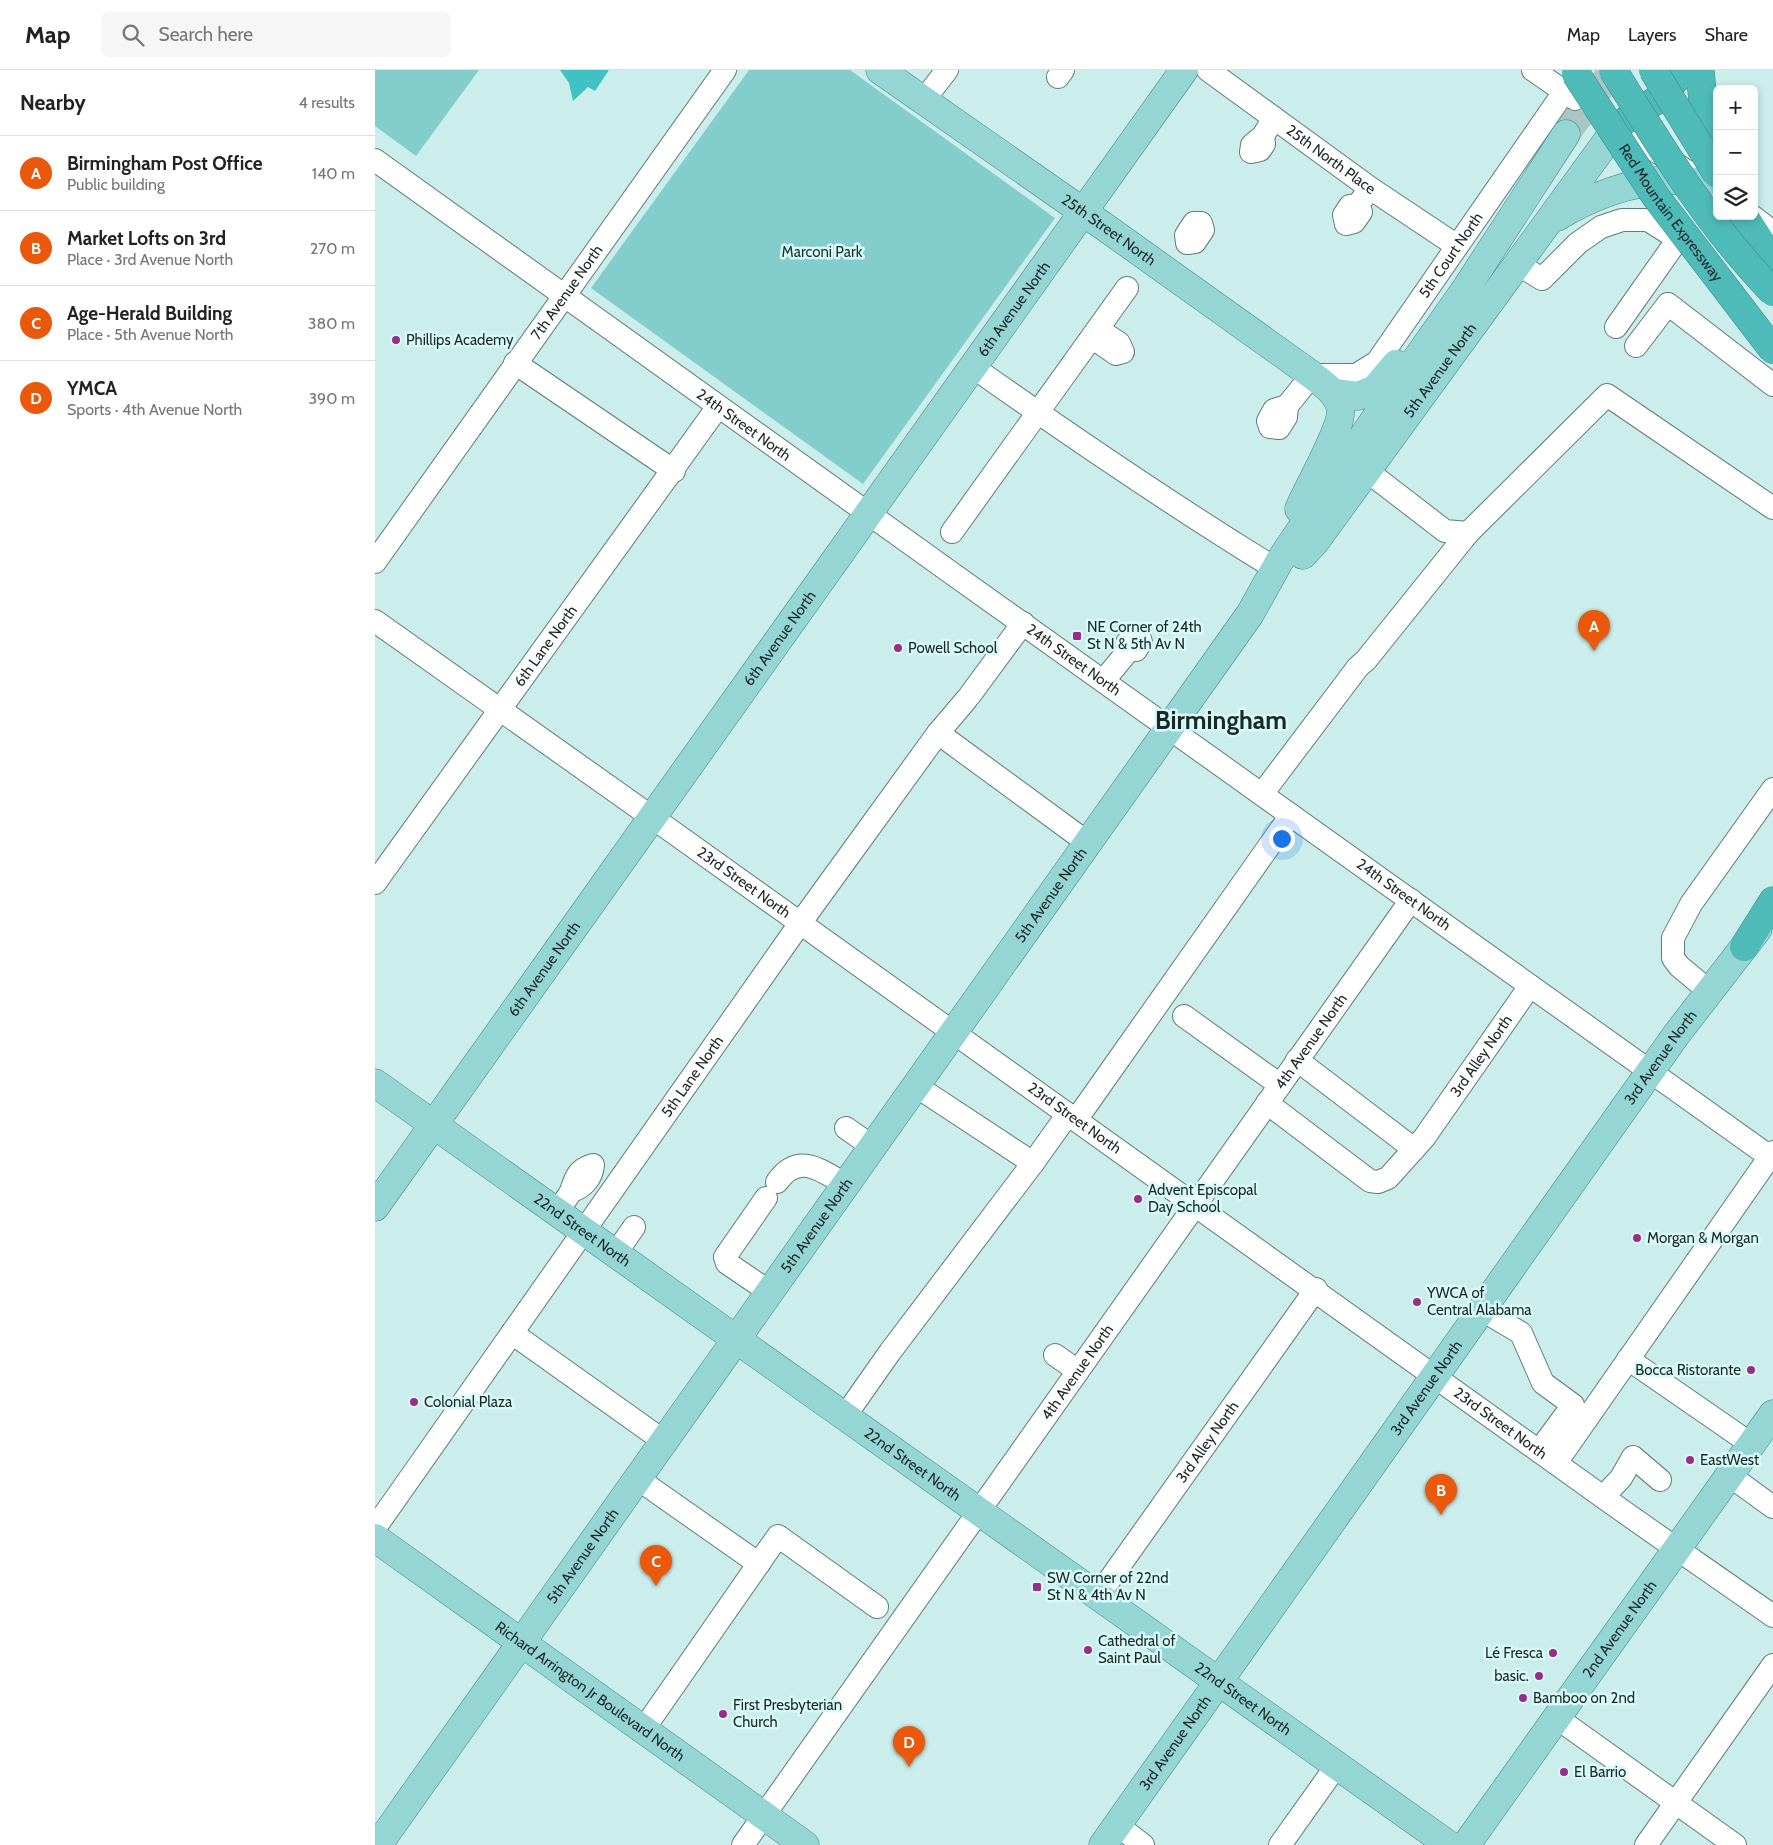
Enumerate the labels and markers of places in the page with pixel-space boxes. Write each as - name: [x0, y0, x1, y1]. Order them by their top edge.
- place label: Phillips Academy: [406, 331, 514, 349]
- marker: Phillips Academy: [390, 334, 402, 346]
- pin: A: [1578, 610, 1610, 651]
- place label: NE Corner of 24th St N & 5th Av N: [1087, 618, 1202, 653]
- marker: NE Corner of 24th St N & 5th Av N: [1071, 630, 1083, 642]
- place label: Powell School: [908, 639, 998, 657]
- marker: Powell School: [892, 642, 904, 654]
- place label: Advent Episcopal Day School: [1148, 1181, 1257, 1216]
- marker: Advent Episcopal Day School: [1132, 1193, 1144, 1205]
- place label: Morgan & Morgan: [1647, 1229, 1759, 1247]
- marker: Morgan & Morgan: [1631, 1232, 1643, 1244]
- place label: YWCA of Central Alabama: [1426, 1284, 1532, 1319]
- marker: YWCA of Central Alabama: [1411, 1296, 1423, 1308]
- place label: Bocca Ristorante: [1635, 1361, 1741, 1379]
- marker: Bocca Ristorante: [1745, 1364, 1757, 1376]
- place label: Colonial Plaza: [424, 1393, 513, 1411]
- marker: Colonial Plaza: [408, 1396, 420, 1408]
- place label: EastWest: [1700, 1451, 1759, 1469]
- marker: EastWest: [1684, 1454, 1696, 1466]
- pin: B: [1425, 1474, 1457, 1515]
- pin: C: [640, 1545, 672, 1586]
- place label: SW Corner of 22nd St N & 4th Av N: [1047, 1569, 1168, 1604]
- marker: SW Corner of 22nd St N & 4th Av N: [1031, 1581, 1043, 1593]
- place label: Cathedral of Saint Paul: [1098, 1632, 1175, 1667]
- marker: Cathedral of Saint Paul: [1082, 1644, 1094, 1656]
- place label: Lé Fresca: [1485, 1644, 1544, 1662]
- marker: Lé Fresca: [1547, 1647, 1559, 1659]
- place label: basic.: [1494, 1667, 1529, 1685]
- marker: basic.: [1533, 1670, 1545, 1682]
- place label: Bamboo on 2nd: [1533, 1689, 1635, 1707]
- marker: Bamboo on 2nd: [1517, 1692, 1529, 1704]
- place label: First Presbyterian Church: [733, 1696, 842, 1731]
- marker: First Presbyterian Church: [717, 1708, 729, 1720]
- pin: D: [893, 1726, 925, 1767]
- place label: El Barrio: [1574, 1763, 1626, 1781]
- marker: El Barrio: [1558, 1766, 1570, 1778]

